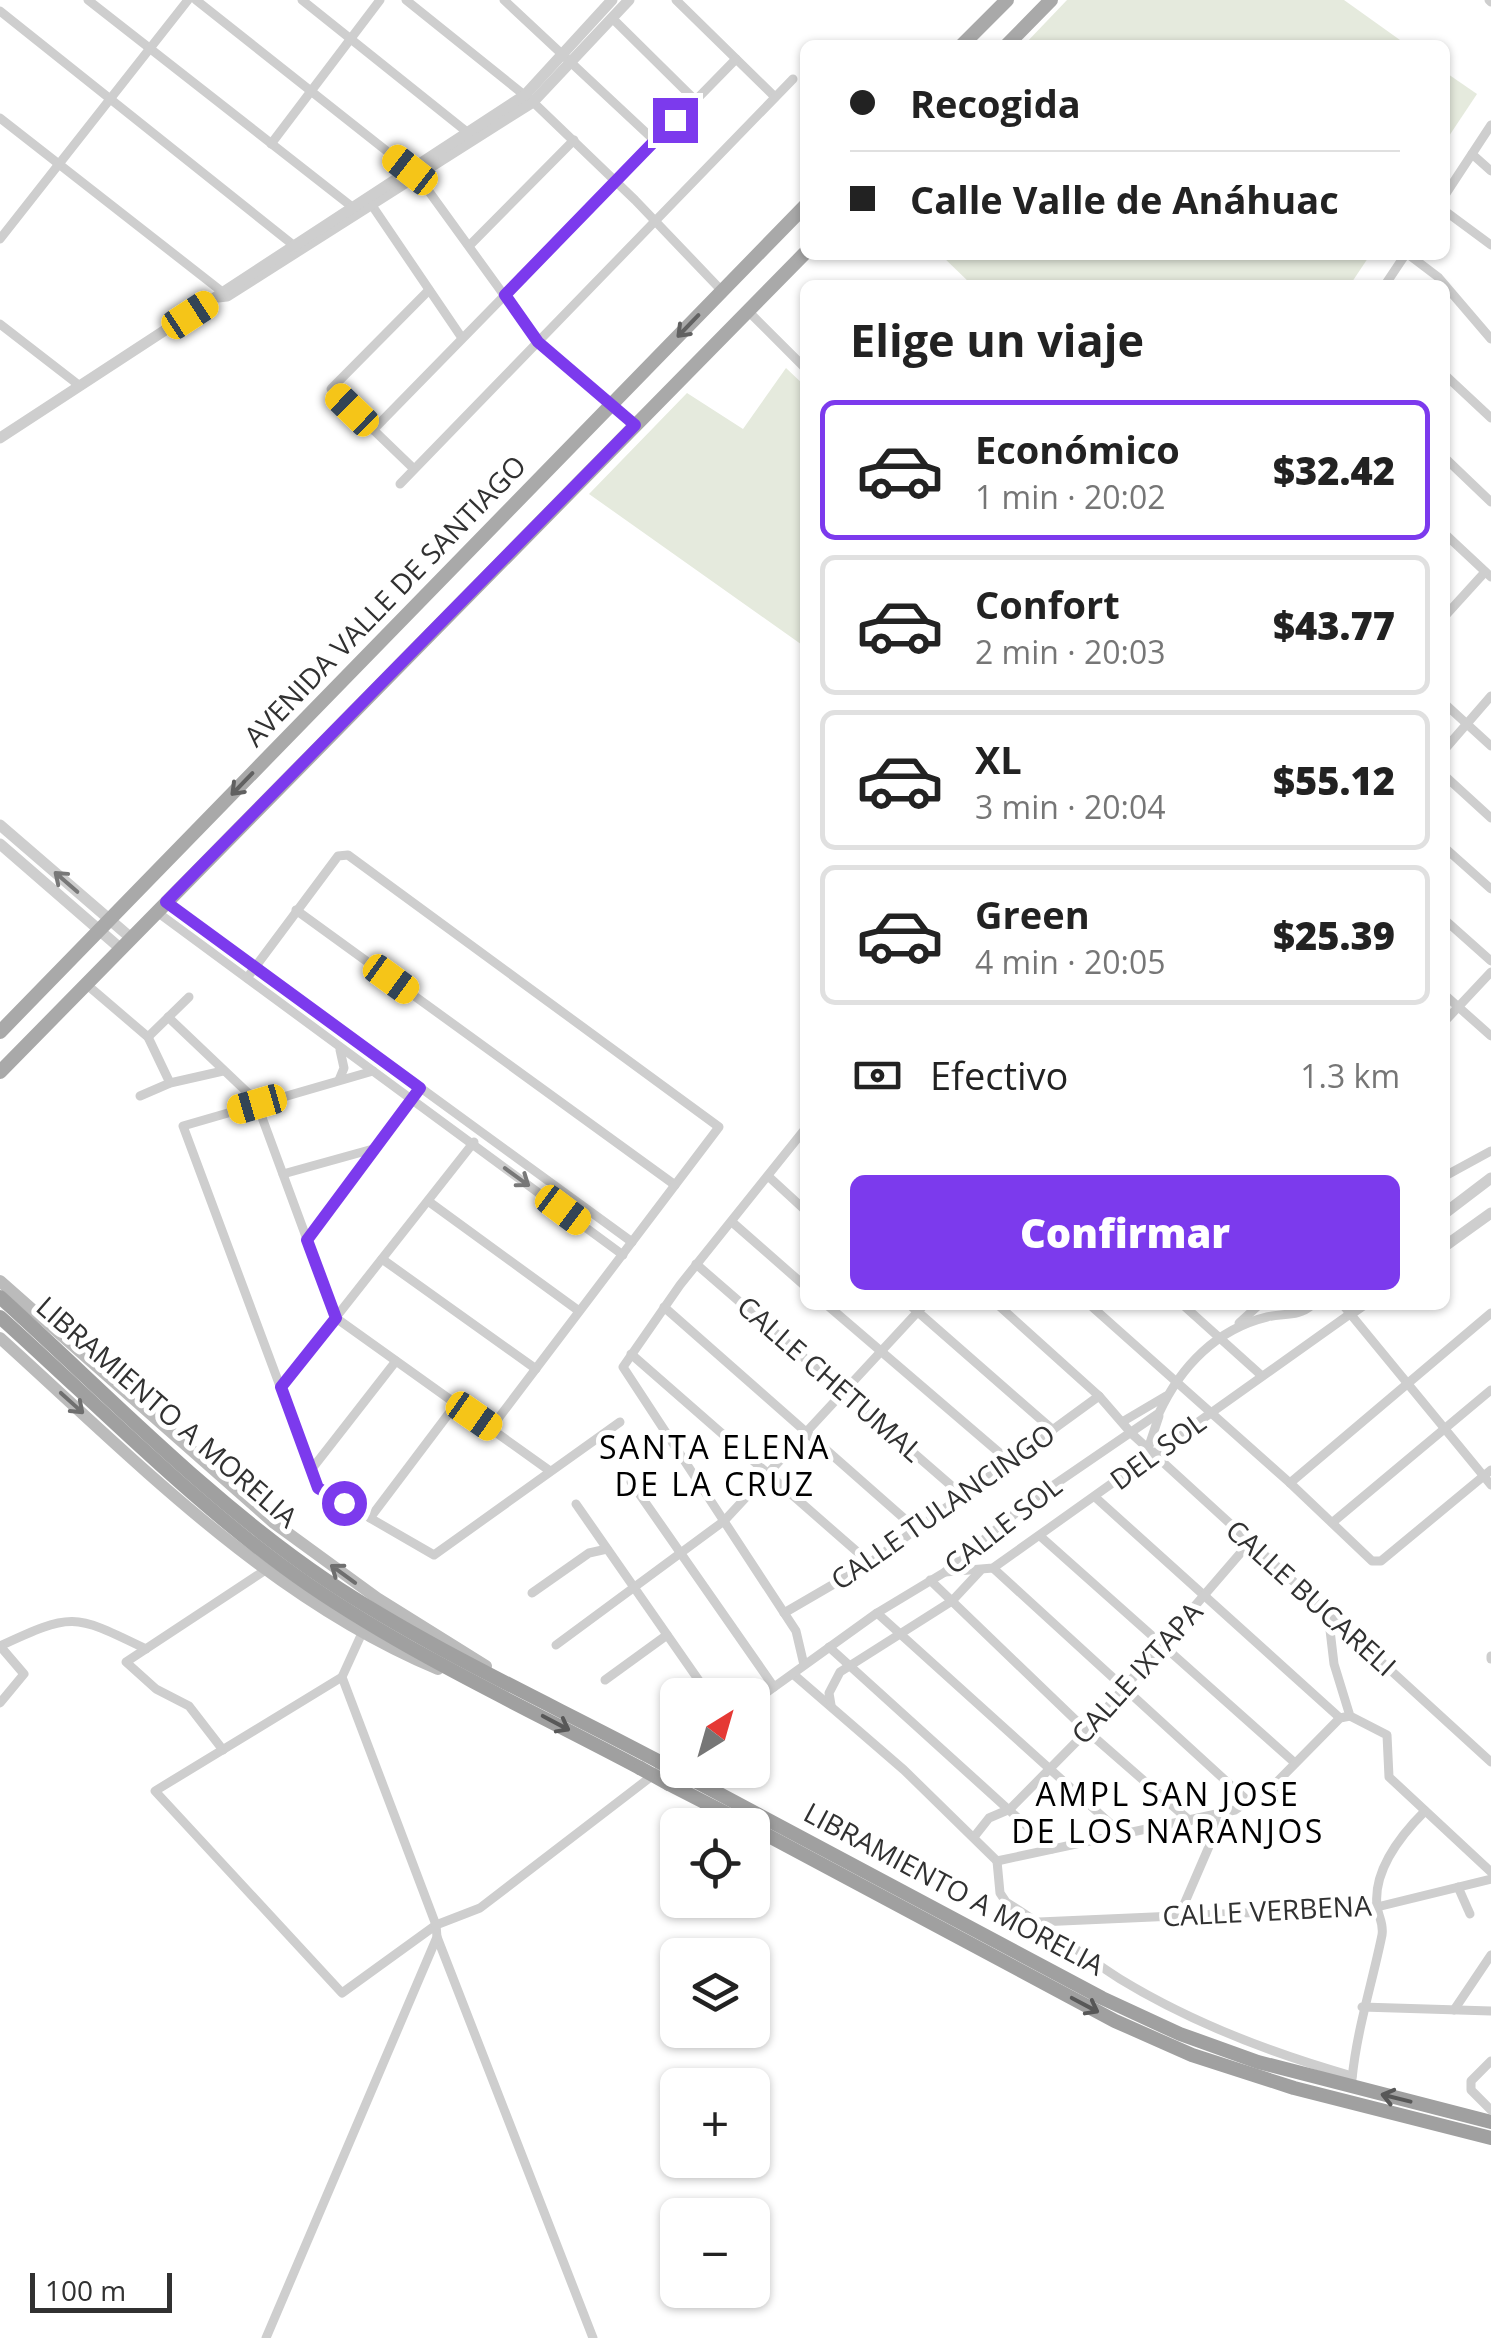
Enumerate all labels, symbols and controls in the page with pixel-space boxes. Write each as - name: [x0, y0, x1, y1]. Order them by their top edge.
- text: Recogida: [910, 77, 1081, 129]
- route end: [653, 98, 698, 143]
- car: [377, 140, 443, 200]
- text: Calle Valle de Anáhuac: [910, 173, 1339, 225]
- car: [157, 286, 223, 344]
- text: Elige un viaje: [850, 309, 1144, 370]
- one-way arrow: [676, 313, 700, 337]
- car: [320, 378, 384, 442]
- text: Económico: [975, 423, 1180, 475]
- icon: car: [855, 425, 945, 515]
- text: $32.42: [1273, 444, 1395, 496]
- street label: AVENIDA VALLE DE SANTIAGO: [235, 446, 534, 754]
- text: 1 min · 20:02: [975, 475, 1166, 518]
- text: Confort: [975, 578, 1120, 630]
- icon: car: [855, 580, 945, 670]
- text: $43.77: [1273, 599, 1395, 651]
- text: 2 min · 20:03: [975, 630, 1166, 673]
- text: XL: [975, 733, 1022, 785]
- icon: car: [855, 735, 945, 825]
- text: $55.12: [1273, 754, 1395, 806]
- one-way arrow: [230, 772, 254, 796]
- text: 3 min · 20:04: [975, 785, 1166, 828]
- one-way arrow: [53, 871, 79, 893]
- text: Green: [975, 888, 1090, 940]
- icon: car: [855, 890, 945, 980]
- text: $25.39: [1273, 909, 1395, 961]
- text: 4 min · 20:05: [975, 940, 1166, 983]
- car: [358, 949, 424, 1009]
- icon: cash: [850, 1048, 905, 1103]
- text: Efectivo: [930, 1049, 1068, 1101]
- text: 1.3 km: [1300, 1054, 1400, 1097]
- car: [224, 1081, 290, 1127]
- one-way arrow: [503, 1167, 531, 1188]
- button: Confirmar: [850, 1175, 1400, 1290]
- car: [530, 1180, 596, 1240]
- street label: LIBRAMIENTO A MORELIA: [29, 1287, 307, 1536]
- street label: CALLE CHETUMAL: [730, 1287, 932, 1470]
- car: [441, 1387, 507, 1445]
- one-way arrow: [59, 1391, 84, 1414]
- street label: DEL SOL: [1102, 1403, 1213, 1498]
- street label: CALLE TULANCINGO: [823, 1415, 1062, 1598]
- district label: SANTA ELENA DE LA CRUZ: [599, 1425, 831, 1505]
- street label: CALLE SOL: [936, 1466, 1069, 1582]
- route start: [322, 1481, 367, 1526]
- street label: CALLE BUCARELI: [1218, 1511, 1405, 1684]
- one-way arrow: [330, 1563, 358, 1584]
- street label: CALLE IXTAPA: [1062, 1593, 1210, 1752]
- north arrow: [660, 1678, 770, 1788]
- map controls: [660, 1678, 770, 2308]
- one-way arrow: [540, 1714, 570, 1733]
- district label: AMPL SAN JOSE DE LOS NARANJOS: [1011, 1772, 1325, 1852]
- street label: LIBRAMIENTO A MORELIA: [798, 1793, 1111, 1984]
- button: locate: [660, 1808, 770, 1918]
- street label: CALLE VERBENA: [1161, 1886, 1373, 1934]
- button: layers: [660, 1938, 770, 2048]
- one-way arrow: [1070, 1996, 1099, 2015]
- button: +: [660, 2068, 770, 2178]
- one-way arrow: [1381, 2088, 1413, 2106]
- button: −: [660, 2198, 770, 2308]
- scale bar: [30, 2268, 172, 2312]
- text: 100 m: [45, 2271, 126, 2309]

